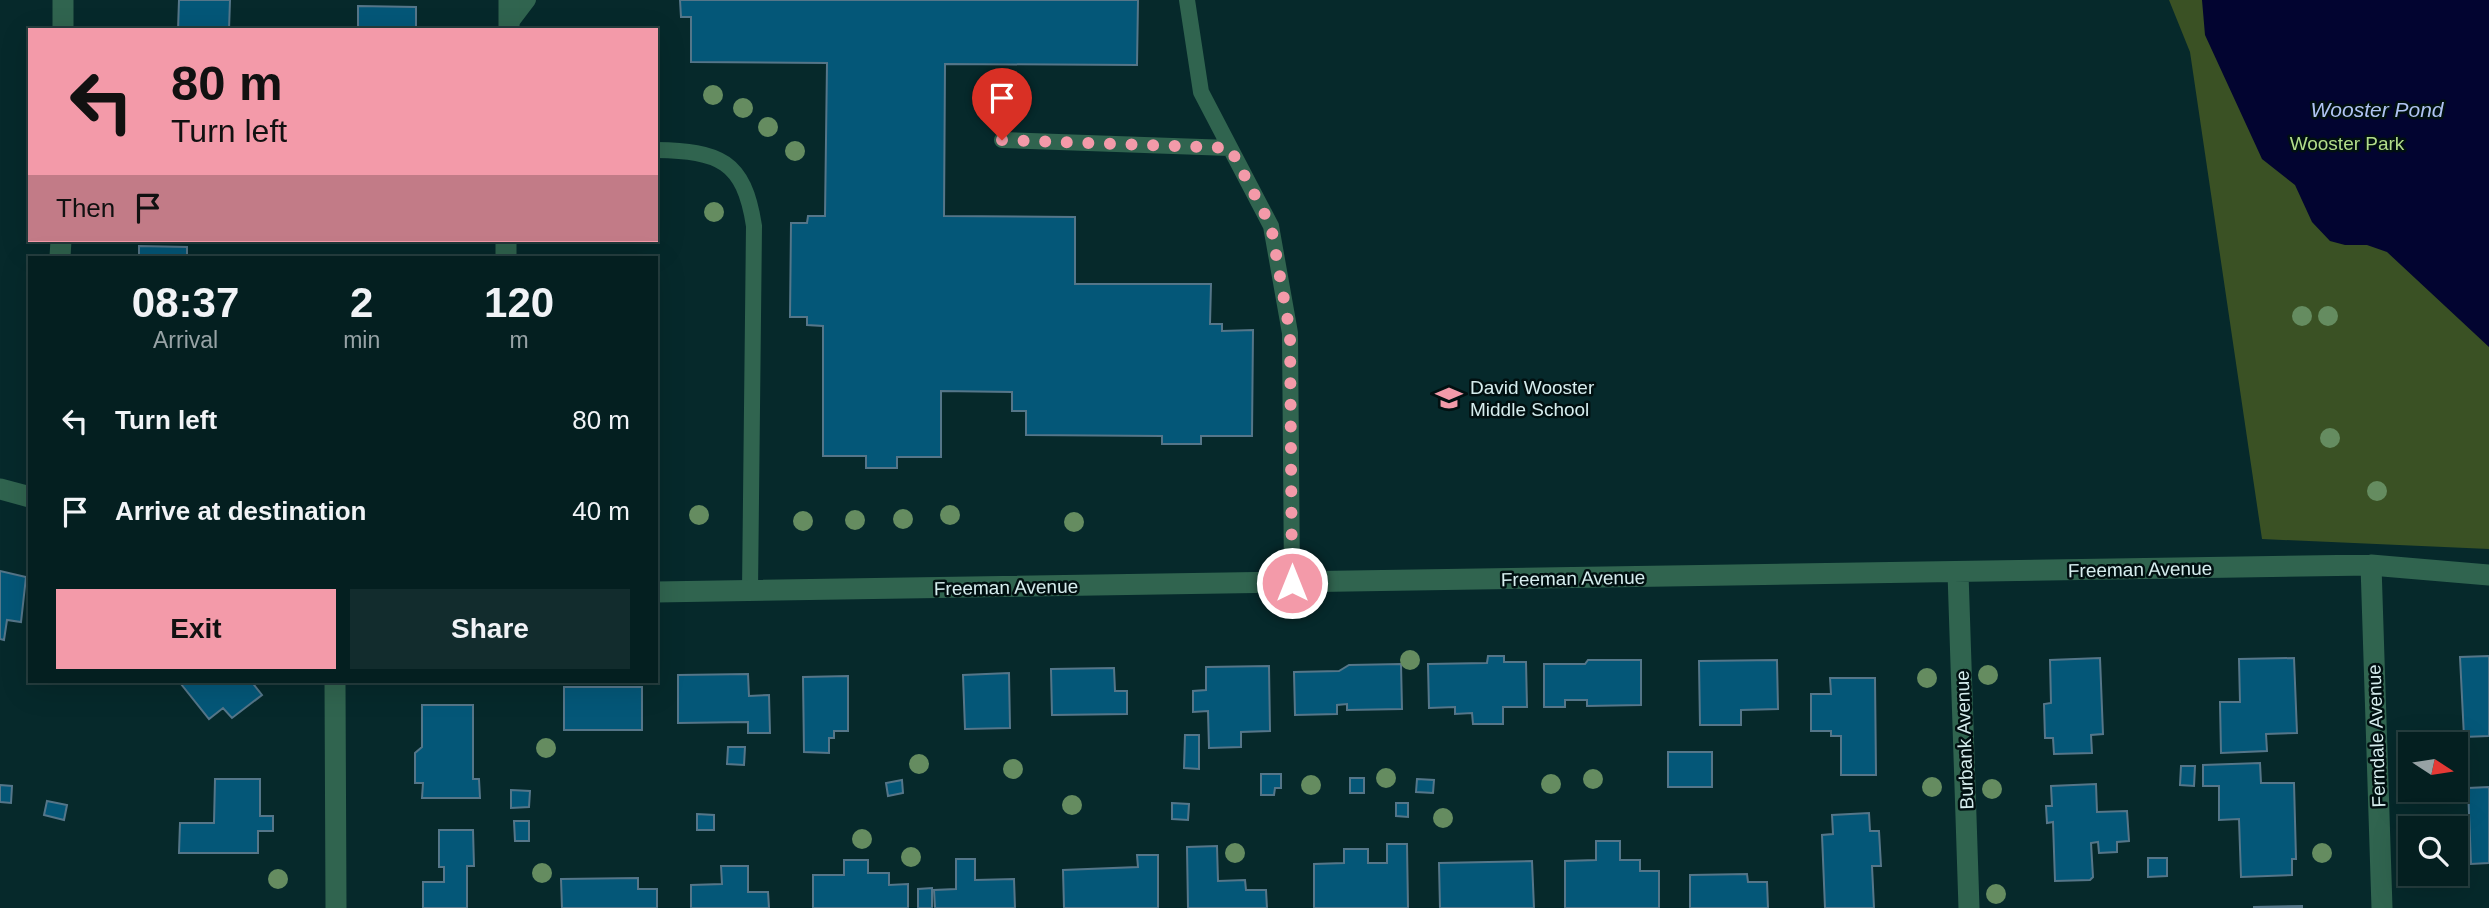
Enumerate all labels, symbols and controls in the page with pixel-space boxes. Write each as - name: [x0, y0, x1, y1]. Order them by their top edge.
- icon: left: [56, 56, 147, 147]
- text: 80 m: [171, 56, 283, 110]
- pin: [972, 68, 1032, 140]
- icon: arrive: [983, 79, 1021, 117]
- water label: Wooster Pond: [2310, 98, 2445, 121]
- text: Turn left: [171, 113, 287, 149]
- park label: Wooster Park: [2290, 133, 2405, 154]
- icon: arrive: [129, 189, 167, 227]
- text: Then: [56, 193, 115, 223]
- text: 08:37: [132, 279, 239, 326]
- text: 2: [350, 279, 373, 326]
- text: 120: [484, 279, 554, 326]
- text: Arrival: [153, 327, 218, 353]
- text: min: [343, 327, 380, 353]
- text: m: [510, 327, 529, 353]
- place label: David Wooster Middle School: [1470, 377, 1595, 420]
- school or university icon: David Wooster Middle School: [1434, 383, 1464, 413]
- icon: left: [56, 402, 94, 440]
- text: Turn left: [115, 405, 217, 435]
- text: 80 m: [572, 405, 630, 435]
- icon: arrive: [56, 493, 94, 531]
- text: Arrive at destination: [115, 496, 366, 526]
- text: 40 m: [572, 496, 630, 526]
- position arrow: [1255, 546, 1329, 620]
- street label: Freeman Avenue: [2068, 558, 2212, 581]
- street label: Freeman Avenue: [1501, 567, 1645, 590]
- street label: Freeman Avenue: [934, 576, 1078, 599]
- button: Exit: [56, 589, 336, 669]
- button: Share: [350, 589, 630, 669]
- street label: Ferndale Avenue: [2364, 664, 2389, 808]
- street label: Burbank Avenue: [1952, 670, 1977, 810]
- north arrow: [2398, 732, 2468, 802]
- map controls: [2398, 732, 2468, 886]
- button: search: [2398, 816, 2468, 886]

